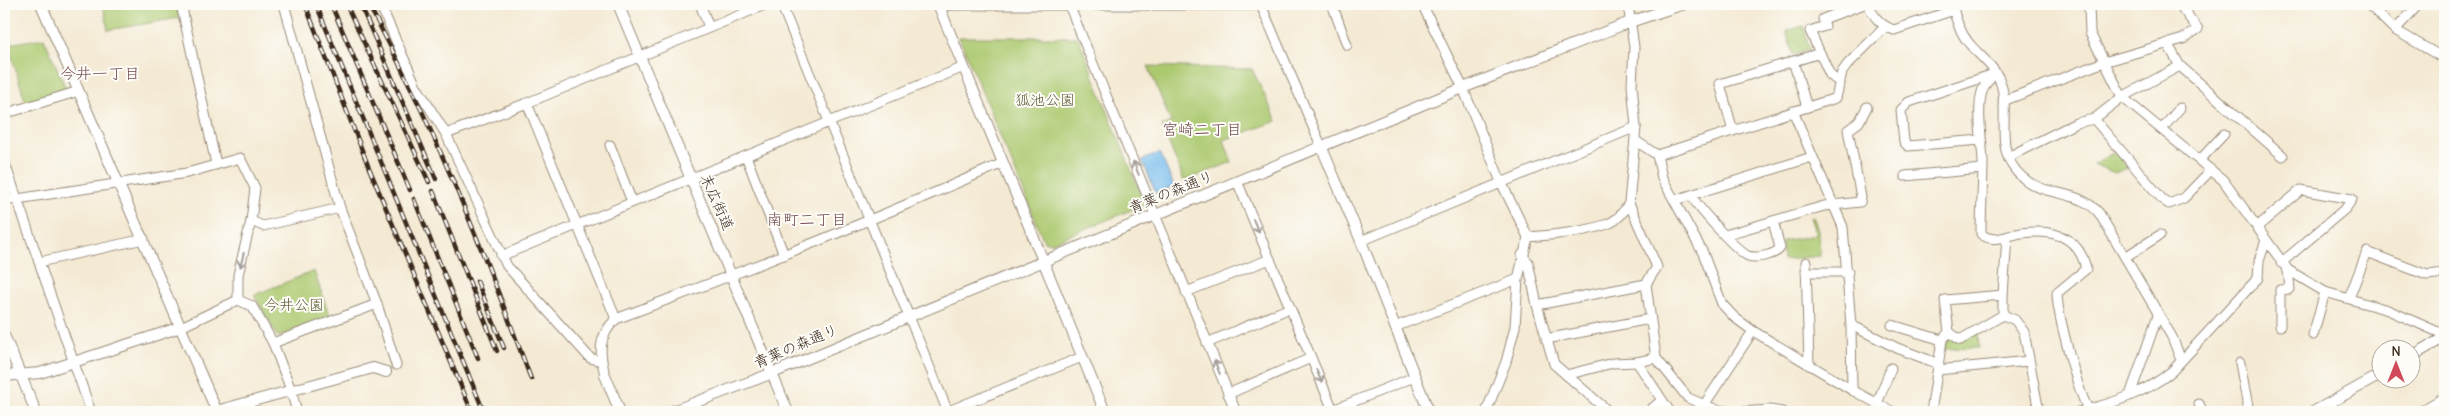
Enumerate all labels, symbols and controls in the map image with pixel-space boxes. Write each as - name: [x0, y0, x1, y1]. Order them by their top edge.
- district label: 今井一丁目: [60, 65, 140, 83]
- park label: 狐池公園: [1015, 91, 1075, 109]
- district label: 宮崎二丁目: [1162, 121, 1242, 139]
- one-way arrow: [1130, 161, 1140, 176]
- street label: 青葉の森通り: [1126, 167, 1216, 217]
- street label: 末広街道: [697, 171, 737, 233]
- district label: 南町二丁目: [767, 211, 847, 229]
- one-way arrow: [1252, 218, 1262, 233]
- one-way arrow: [237, 252, 246, 268]
- park label: 今井公園: [264, 296, 324, 314]
- street label: 青葉の森通り: [751, 320, 841, 372]
- north arrow: [2372, 338, 2422, 388]
- text: N: [2391, 343, 2401, 360]
- one-way arrow: [1212, 360, 1221, 375]
- one-way arrow: [1314, 368, 1324, 383]

